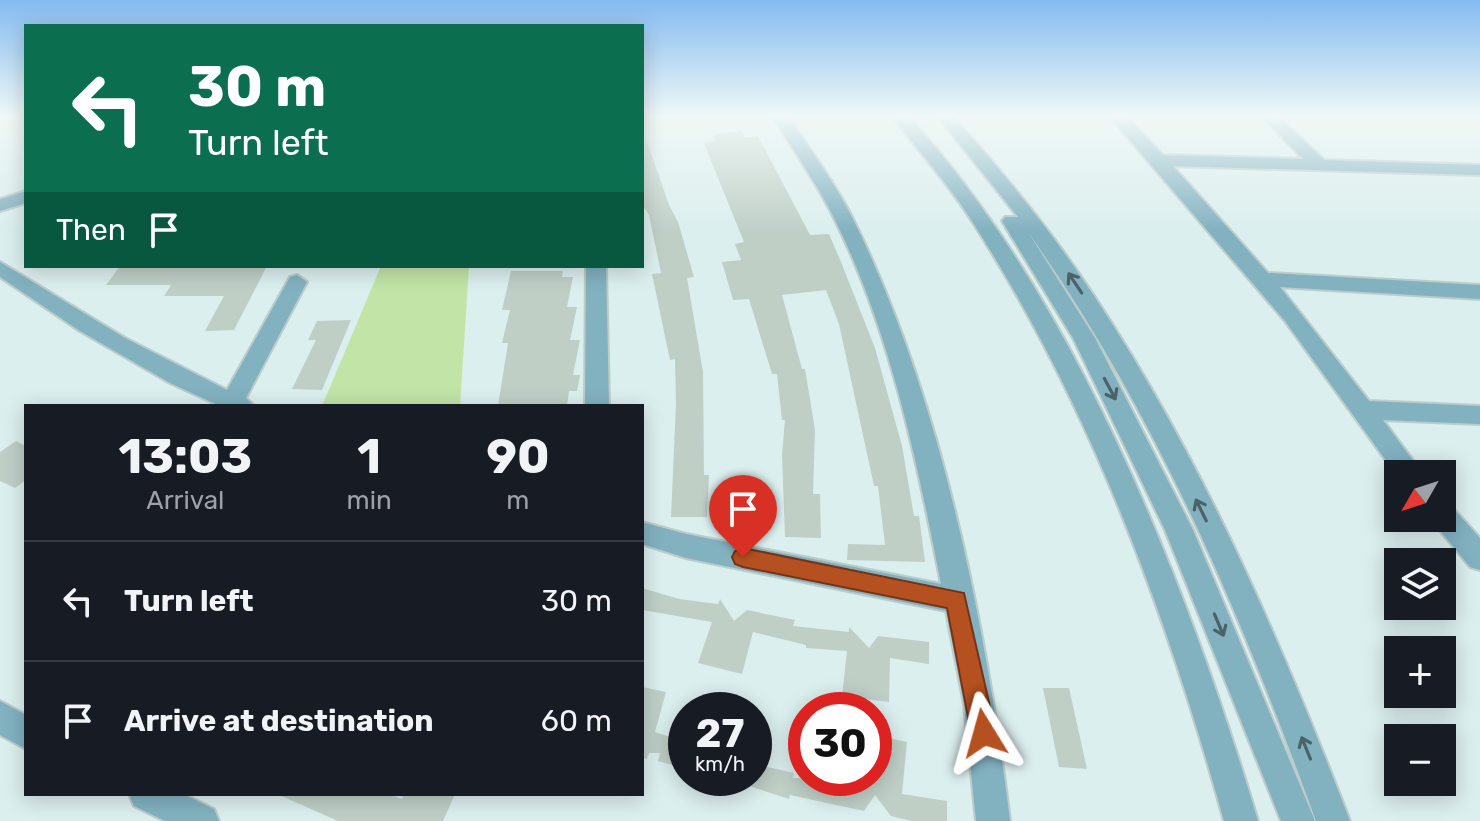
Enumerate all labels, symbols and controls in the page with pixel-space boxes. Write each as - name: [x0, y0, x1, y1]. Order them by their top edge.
- text: 30 m: [188, 54, 326, 120]
- icon: left: [56, 56, 160, 160]
- text: Turn left: [188, 121, 329, 164]
- icon: arrive: [142, 208, 186, 252]
- text: Then: [56, 212, 126, 248]
- one-way arrow: [1067, 272, 1083, 294]
- one-way arrow: [1103, 377, 1119, 401]
- text: 13:03: [118, 428, 252, 485]
- text: 1: [357, 428, 381, 485]
- text: 90: [486, 428, 550, 485]
- north arrow: [1384, 460, 1456, 532]
- map controls: [1384, 460, 1456, 796]
- pin: [709, 475, 777, 557]
- text: Arrival: [146, 485, 224, 516]
- text: min: [347, 485, 392, 516]
- text: m: [506, 485, 529, 516]
- icon: arrive: [721, 487, 765, 531]
- one-way arrow: [1193, 498, 1208, 522]
- button: layers: [1384, 548, 1456, 620]
- icon: left: [56, 579, 100, 623]
- text: Turn left: [124, 583, 254, 619]
- text: 30 m: [541, 583, 612, 619]
- one-way arrow: [1212, 612, 1227, 637]
- button: +: [1384, 636, 1456, 708]
- position arrow: [942, 691, 1026, 775]
- speed limit sign: 30: [788, 692, 892, 796]
- icon: arrive: [56, 699, 100, 743]
- text: Arrive at destination: [124, 703, 434, 739]
- text: 60 m: [541, 703, 612, 739]
- text: 27: [696, 710, 744, 757]
- button: −: [1384, 724, 1456, 796]
- one-way arrow: [1297, 736, 1312, 761]
- text: km/h: [695, 752, 745, 776]

